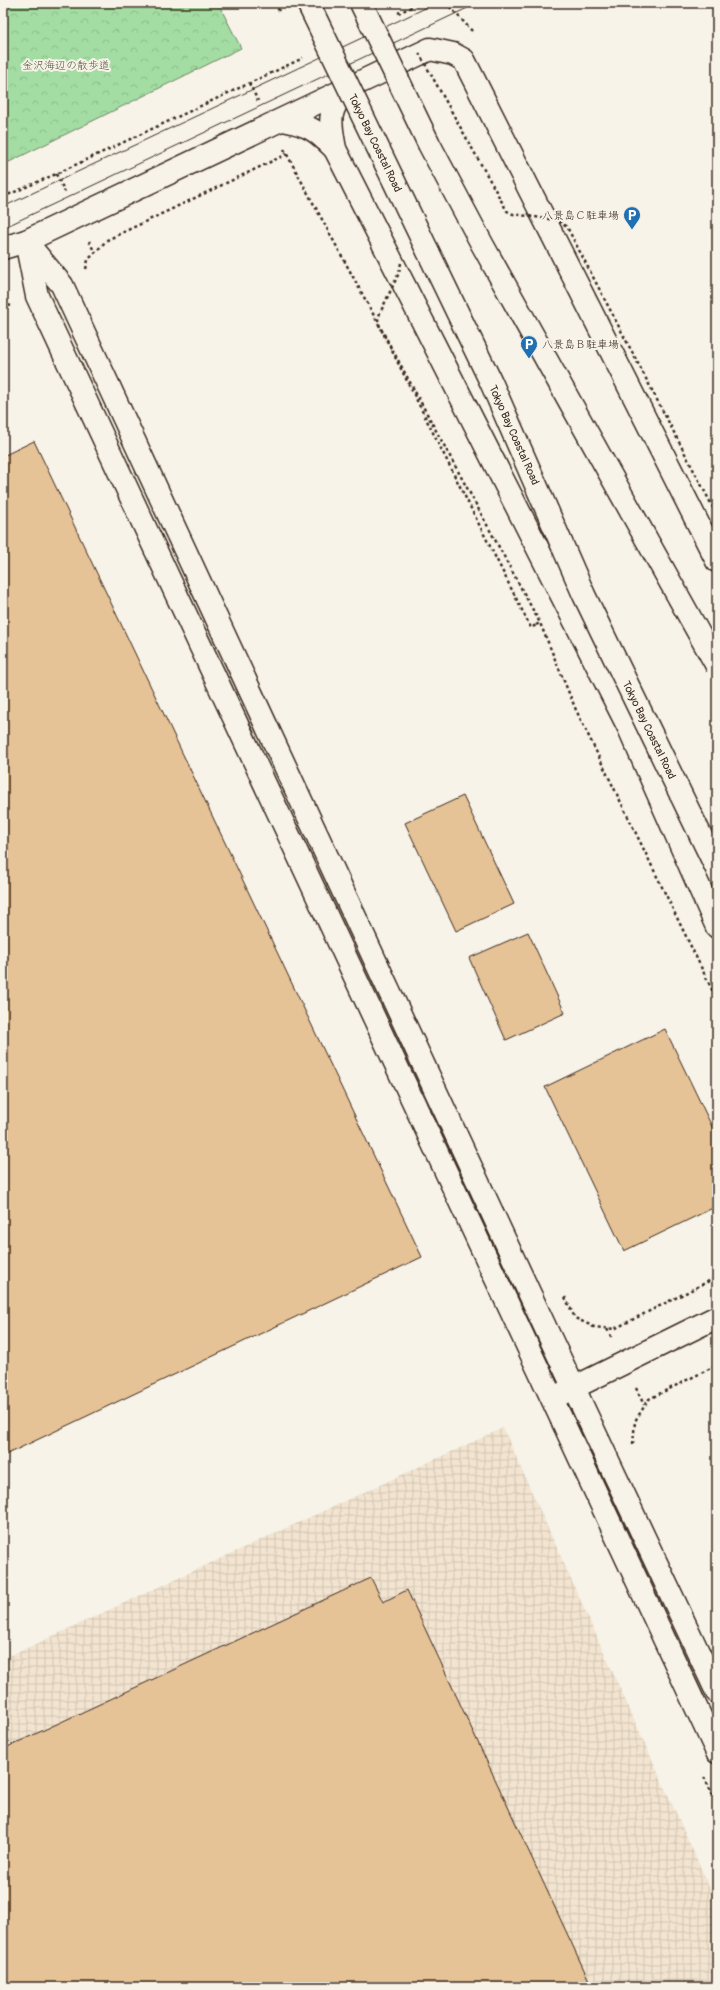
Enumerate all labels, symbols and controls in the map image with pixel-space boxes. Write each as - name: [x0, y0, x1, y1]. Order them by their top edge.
- park label: 金沢海辺の散歩道: [22, 59, 110, 72]
- street label: Tokyo Bay Coastal Road: [346, 92, 404, 194]
- parking icon: 八景島Ｃ駐車場: [622, 205, 642, 230]
- place label: 八景島Ｃ駐車場: [542, 209, 619, 222]
- parking icon: 八景島Ｂ駐車場: [519, 334, 539, 359]
- place label: 八景島Ｂ駐車場: [542, 338, 619, 351]
- street label: Tokyo Bay Coastal Road: [486, 383, 542, 487]
- street label: Tokyo Bay Coastal Road: [620, 679, 678, 781]

